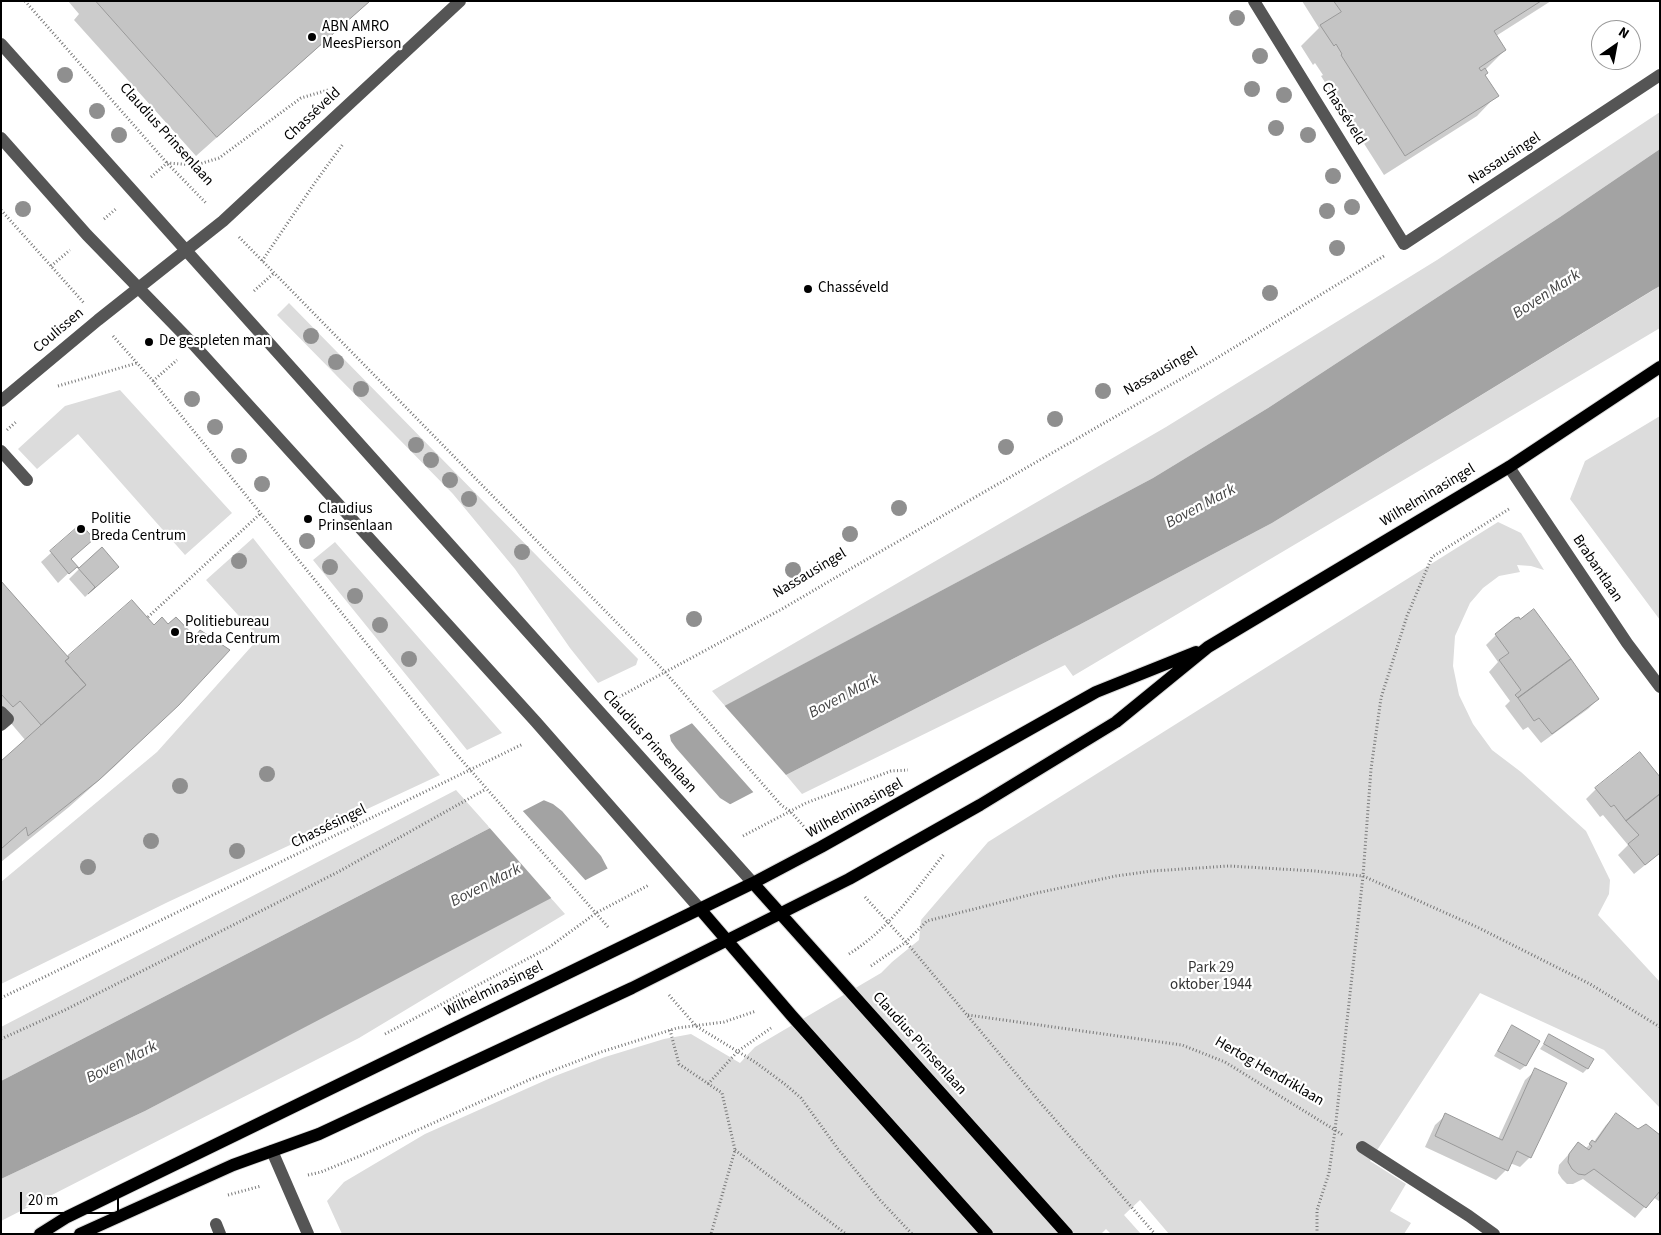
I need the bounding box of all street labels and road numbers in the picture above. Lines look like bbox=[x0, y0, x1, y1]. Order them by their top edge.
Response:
street label: Chasséveld bbox=[1317, 79, 1369, 149]
street label: Claudius Prinsenlaan bbox=[115, 80, 217, 190]
street label: Chasséveld bbox=[281, 84, 345, 146]
street label: Nassausingel bbox=[1466, 129, 1544, 189]
street label: Coulissen bbox=[30, 305, 88, 357]
street label: Nassausingel bbox=[1121, 344, 1201, 400]
street label: Wilhelminasingel bbox=[1377, 461, 1479, 531]
street label: Brabantlaan bbox=[1568, 532, 1626, 606]
street label: Nassausingel bbox=[770, 545, 850, 603]
street label: Claudius Prinsenlaan bbox=[598, 687, 700, 797]
street label: Wilhelminasingel bbox=[804, 775, 906, 843]
street label: Chassésingel bbox=[289, 801, 369, 853]
street label: Wilhelminasingel bbox=[442, 958, 546, 1022]
street label: Claudius Prinsenlaan bbox=[868, 989, 970, 1099]
street label: Hertog Hendriklaan bbox=[1211, 1033, 1327, 1111]

